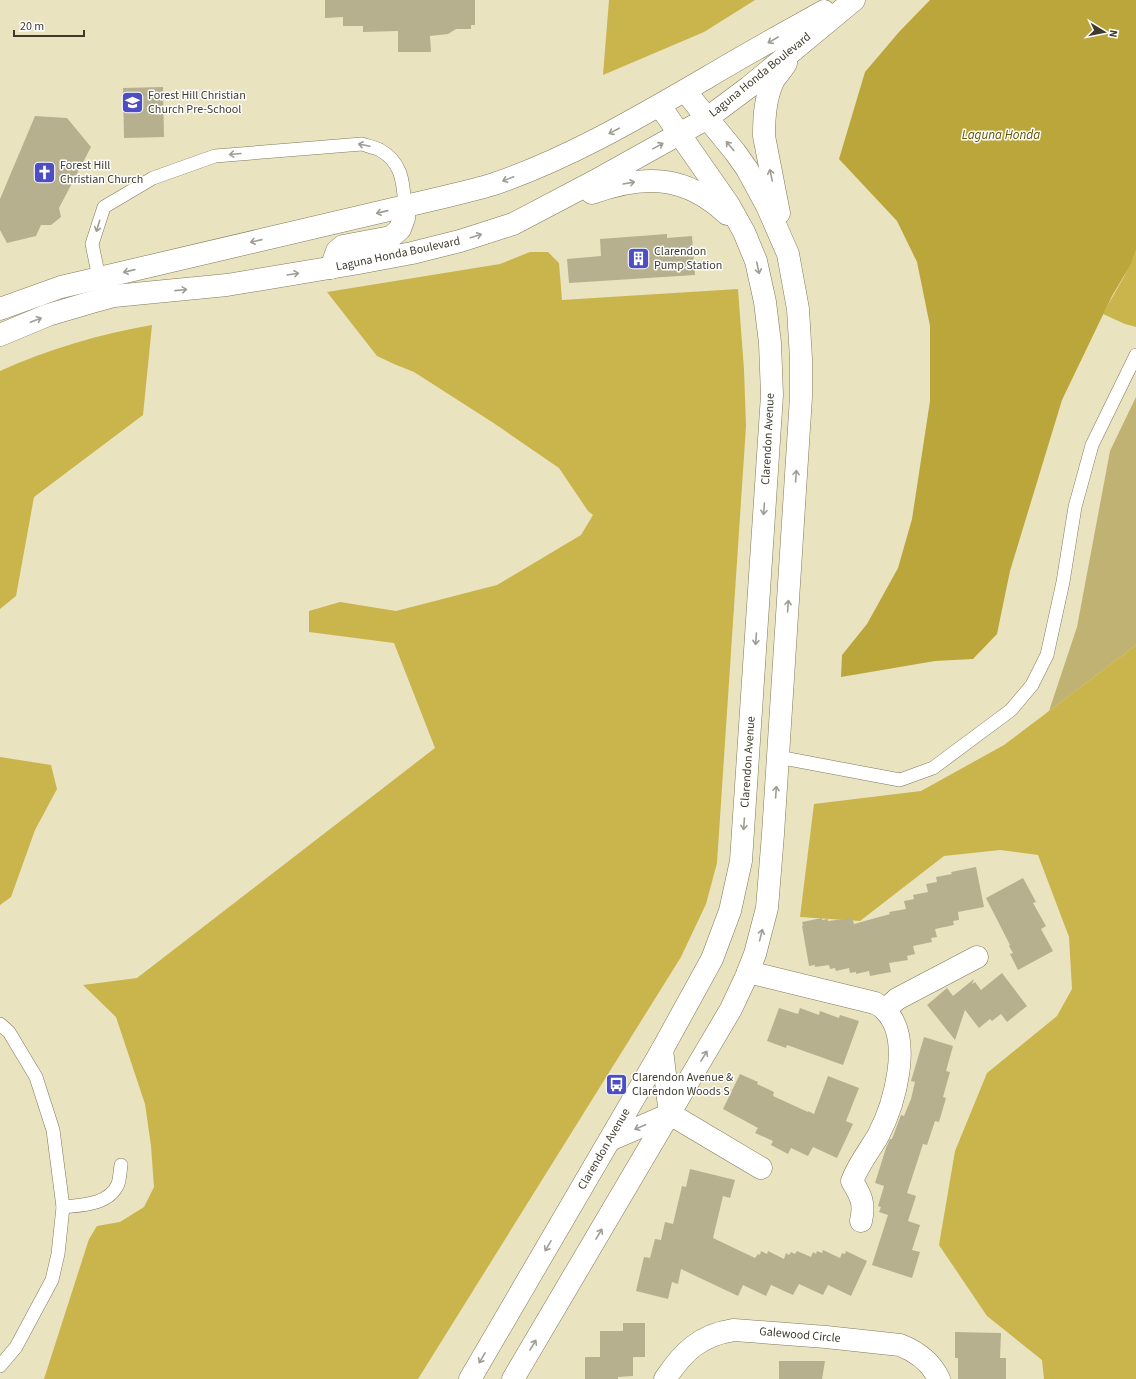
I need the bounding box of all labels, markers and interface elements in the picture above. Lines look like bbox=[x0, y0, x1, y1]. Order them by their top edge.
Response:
scale bar bbox=[14, 12, 84, 38]
north arrow bbox=[1084, 12, 1124, 52]
text: 20 m bbox=[20, 18, 44, 35]
street label: Laguna Honda Boulevard bbox=[705, 29, 815, 121]
text: N bbox=[1105, 29, 1121, 39]
one-way arrow bbox=[767, 37, 779, 44]
place label: Forest Hill Christian Church Pre-School bbox=[148, 87, 246, 118]
school or university icon: Forest Hill Christian Church Pre-School bbox=[120, 89, 146, 115]
water label: Laguna Honda bbox=[962, 126, 1040, 144]
one-way arrow bbox=[608, 128, 620, 135]
one-way arrow bbox=[726, 140, 734, 151]
one-way arrow bbox=[358, 141, 371, 149]
one-way arrow bbox=[652, 142, 664, 150]
one-way arrow bbox=[229, 151, 242, 158]
place label: Forest Hill Christian Church bbox=[60, 157, 143, 188]
church icon: Forest Hill Christian Church bbox=[32, 159, 58, 185]
one-way arrow bbox=[767, 168, 775, 181]
one-way arrow bbox=[502, 175, 514, 183]
one-way arrow bbox=[622, 179, 635, 187]
one-way arrow bbox=[376, 209, 389, 216]
one-way arrow bbox=[94, 219, 101, 232]
one-way arrow bbox=[470, 232, 483, 239]
street label: Laguna Honda Boulevard bbox=[334, 233, 462, 275]
one-way arrow bbox=[249, 238, 262, 246]
place label: Clarendon Pump Station bbox=[654, 243, 722, 274]
building icon: Clarendon Pump Station bbox=[626, 245, 652, 271]
one-way arrow bbox=[754, 261, 762, 274]
one-way arrow bbox=[123, 267, 136, 275]
one-way arrow bbox=[286, 270, 299, 278]
one-way arrow bbox=[174, 286, 187, 293]
one-way arrow bbox=[30, 316, 42, 324]
street label: Clarendon Avenue bbox=[757, 393, 779, 485]
one-way arrow bbox=[792, 470, 800, 483]
one-way arrow bbox=[761, 502, 768, 515]
one-way arrow bbox=[784, 600, 791, 613]
one-way arrow bbox=[752, 632, 759, 645]
street label: Clarendon Avenue bbox=[736, 716, 760, 808]
one-way arrow bbox=[772, 786, 779, 799]
one-way arrow bbox=[740, 817, 747, 830]
one-way arrow bbox=[757, 928, 765, 941]
one-way arrow bbox=[701, 1050, 709, 1062]
place label: Clarendon Avenue & Clarendon Woods S bbox=[632, 1069, 734, 1100]
bus stop icon: Clarendon Avenue & Clarendon Woods S bbox=[604, 1071, 630, 1097]
street label: Clarendon Avenue bbox=[574, 1105, 634, 1193]
one-way arrow bbox=[634, 1124, 646, 1131]
one-way arrow bbox=[596, 1228, 604, 1240]
one-way arrow bbox=[543, 1240, 551, 1252]
street label: Galewood Circle bbox=[759, 1323, 841, 1347]
one-way arrow bbox=[530, 1339, 538, 1351]
one-way arrow bbox=[478, 1352, 486, 1364]

